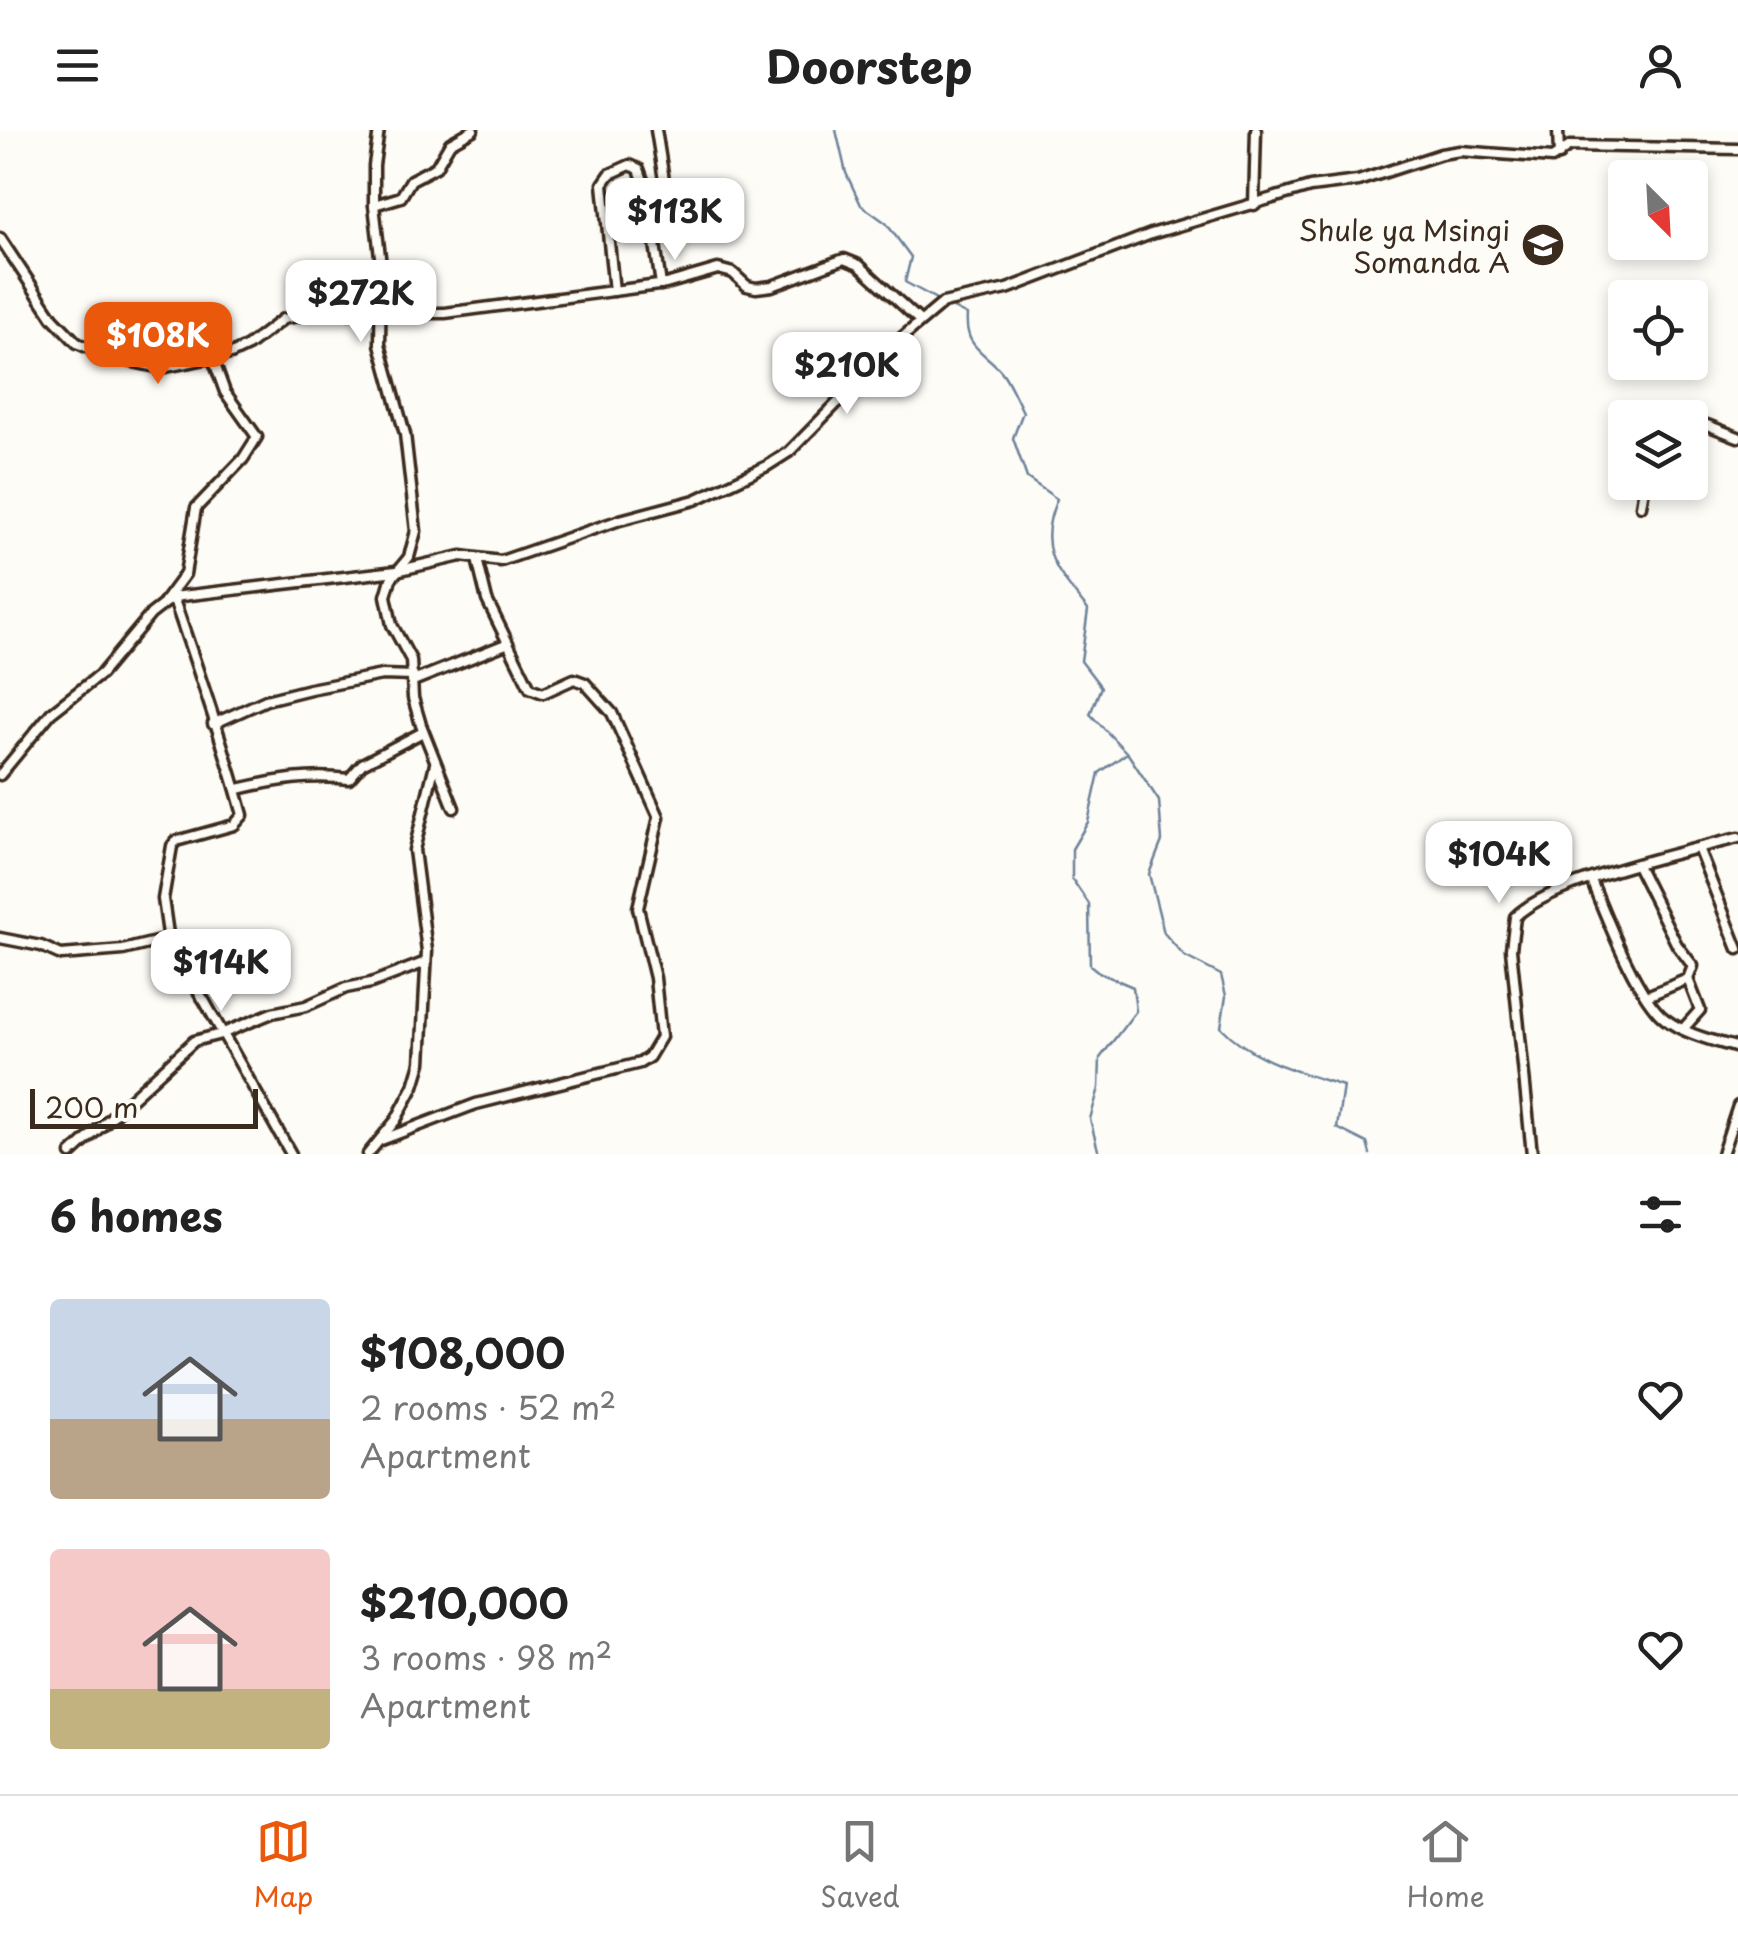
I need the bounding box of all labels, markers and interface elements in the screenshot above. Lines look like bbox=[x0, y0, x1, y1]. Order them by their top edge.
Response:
text: Doorstep bbox=[766, 31, 972, 99]
icon: menu bbox=[50, 38, 105, 93]
icon: person bbox=[1633, 38, 1688, 93]
north arrow bbox=[1608, 160, 1708, 260]
map controls bbox=[1608, 160, 1708, 500]
pin: $113K bbox=[605, 178, 745, 263]
text: $113K bbox=[627, 186, 723, 234]
place label: Shule ya Msingi Somanda A bbox=[1299, 208, 1510, 283]
school or university icon: Shule ya Msingi Somanda A bbox=[1520, 222, 1566, 268]
pin: $272K bbox=[291, 260, 431, 345]
text: $272K bbox=[307, 268, 415, 316]
button: locate bbox=[1608, 280, 1708, 380]
pin: $108K bbox=[88, 302, 228, 387]
text: $108K bbox=[106, 310, 210, 358]
pin: $210K bbox=[777, 332, 917, 417]
text: $210K bbox=[794, 340, 900, 388]
button: layers bbox=[1608, 400, 1708, 500]
pin: $104K bbox=[1429, 821, 1569, 906]
text: $104K bbox=[1447, 829, 1551, 877]
pin: $114K bbox=[151, 929, 291, 1014]
text: $114K bbox=[173, 937, 269, 985]
scale bar bbox=[30, 1084, 258, 1128]
text: 200 m bbox=[45, 1085, 138, 1128]
text: 6 homes bbox=[50, 1183, 223, 1246]
icon: filters bbox=[1633, 1187, 1688, 1242]
text: $108,000 bbox=[360, 1320, 566, 1383]
icon: home bbox=[130, 1339, 250, 1459]
icon: heart bbox=[1633, 1372, 1688, 1427]
text: 2 rooms · 52 m² bbox=[360, 1383, 616, 1431]
text: Apartment bbox=[360, 1431, 531, 1479]
text: $210,000 bbox=[360, 1570, 569, 1633]
icon: home bbox=[130, 1589, 250, 1709]
icon: heart bbox=[1633, 1622, 1688, 1677]
text: 3 rooms · 98 m² bbox=[360, 1633, 612, 1681]
text: Apartment bbox=[360, 1681, 531, 1729]
tab: Map bbox=[253, 1814, 313, 1917]
tab: Saved bbox=[820, 1814, 900, 1917]
tab: Home bbox=[1407, 1814, 1485, 1917]

